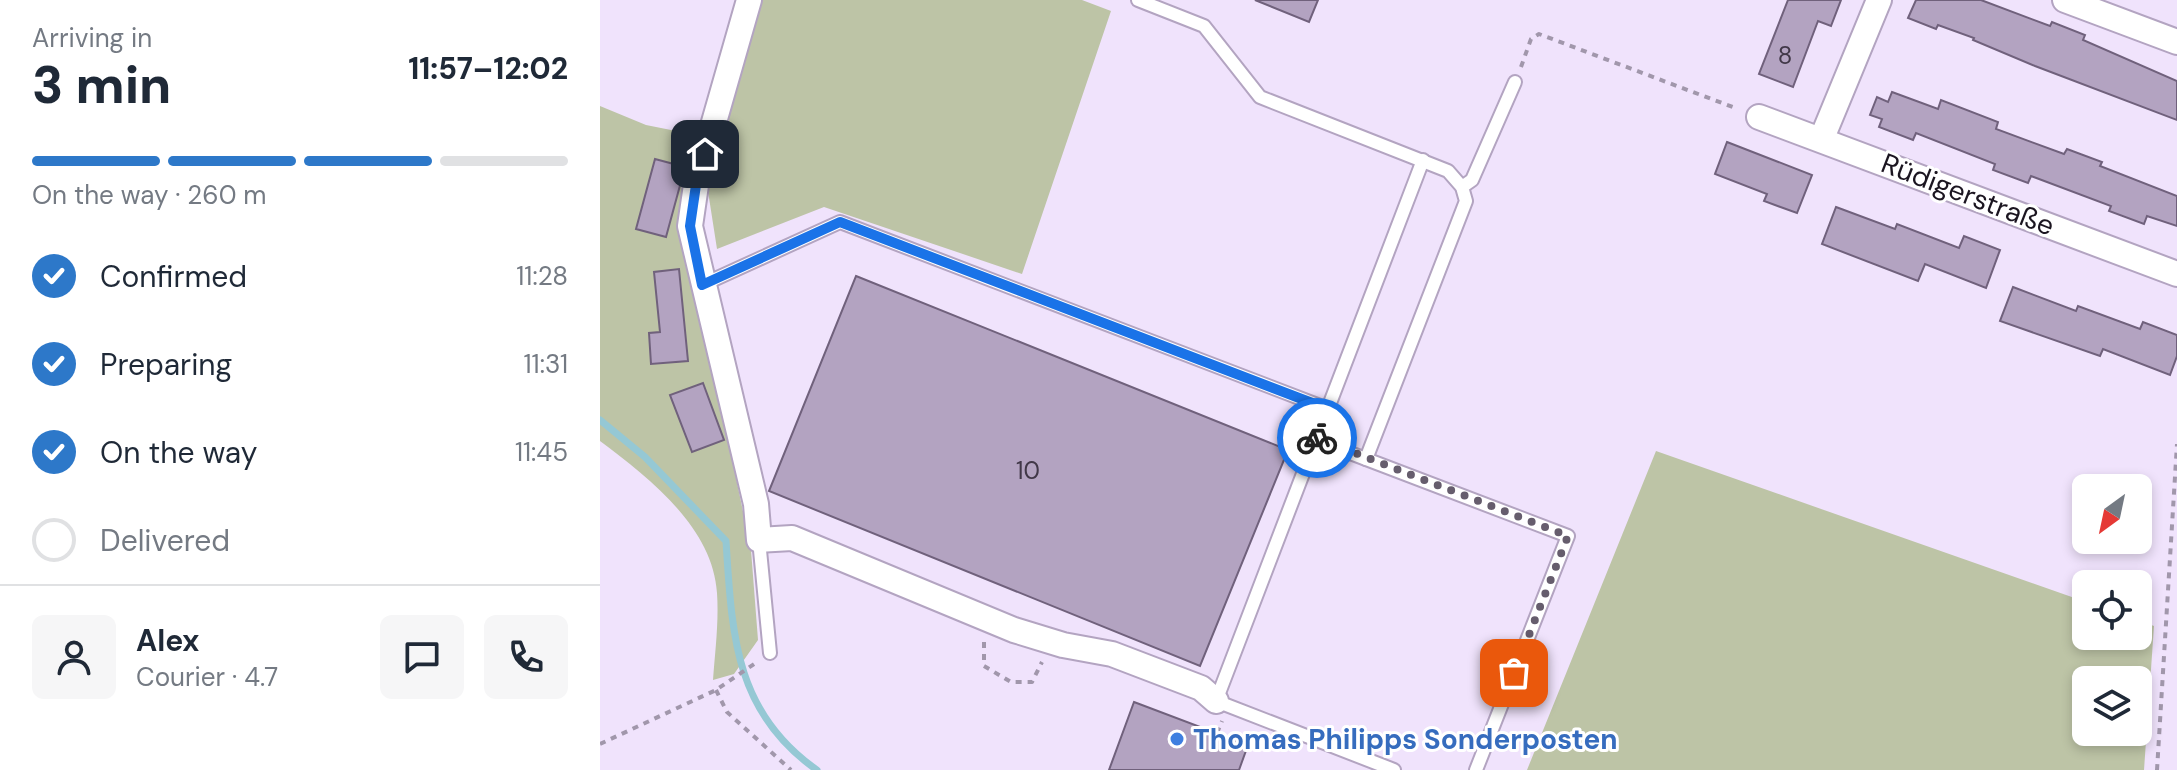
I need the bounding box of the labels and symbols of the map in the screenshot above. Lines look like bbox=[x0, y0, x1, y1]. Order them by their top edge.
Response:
house number: 8 bbox=[1778, 40, 1792, 71]
pin bbox=[671, 120, 739, 188]
street label: Rüdigerstraße bbox=[1876, 145, 2060, 244]
courier bbox=[1277, 398, 1357, 478]
house number: 10 bbox=[1016, 455, 1040, 486]
north arrow bbox=[2072, 474, 2152, 554]
pin bbox=[1480, 639, 1548, 707]
place label: Thomas Philipps Sonderposten bbox=[1193, 721, 1618, 758]
marker: Thomas Philipps Sonderposten bbox=[1168, 730, 1186, 748]

